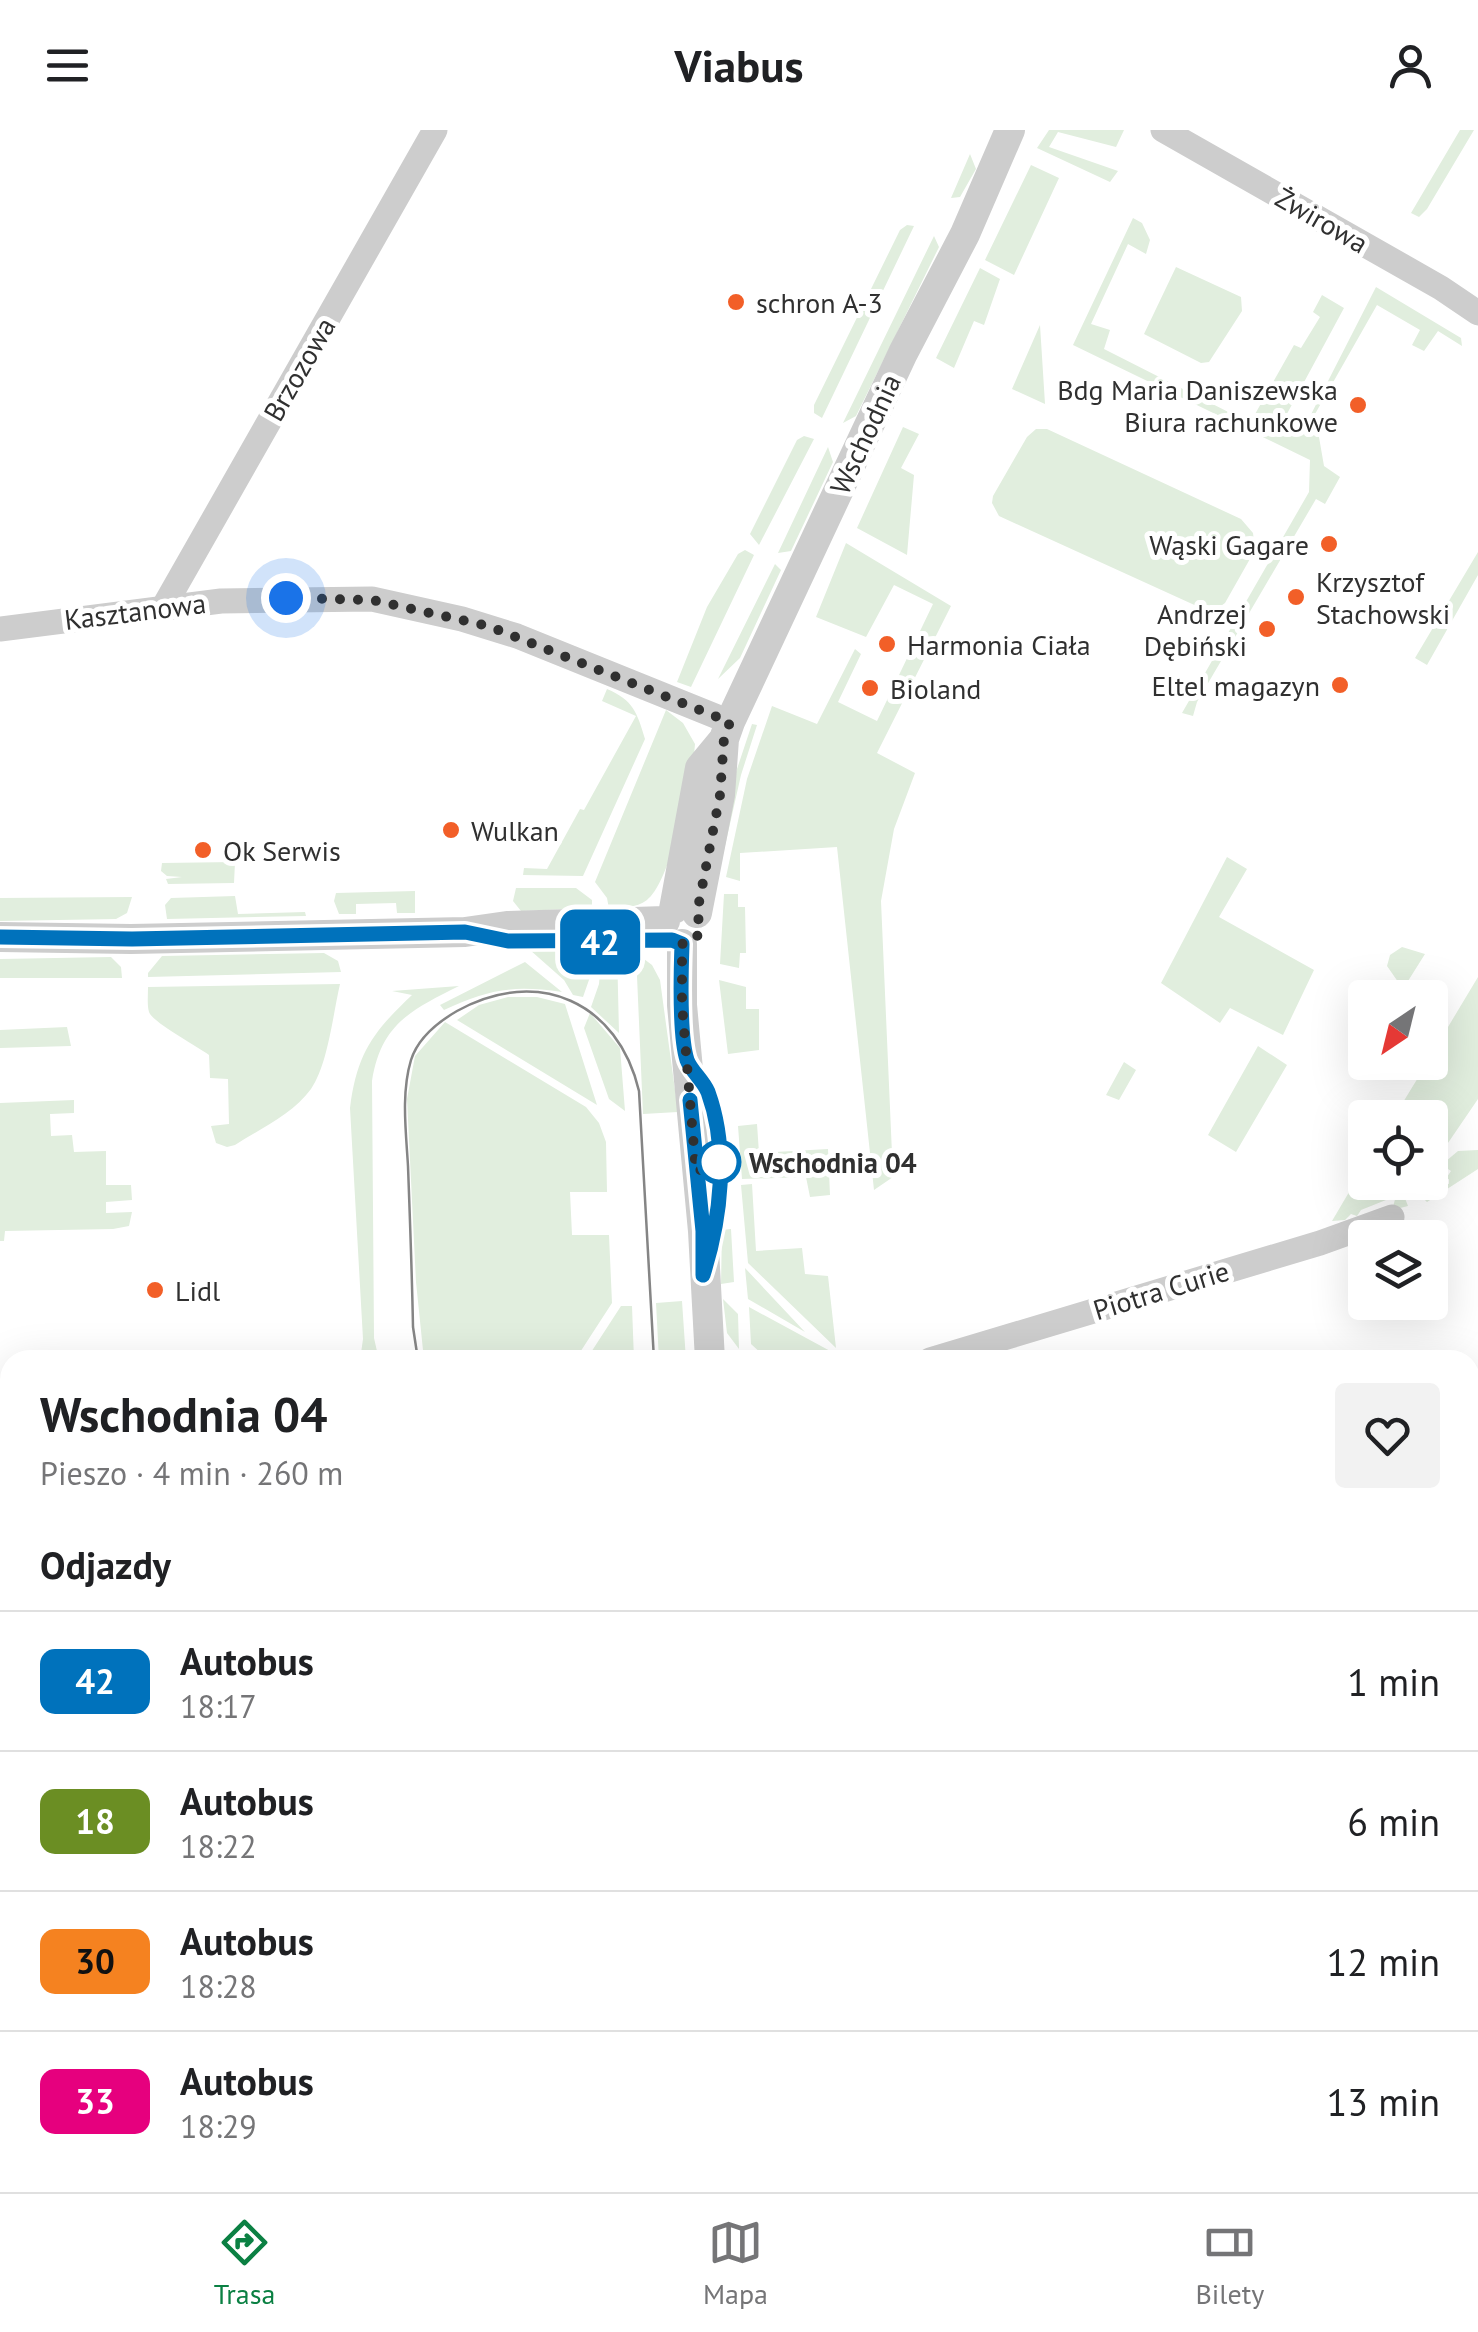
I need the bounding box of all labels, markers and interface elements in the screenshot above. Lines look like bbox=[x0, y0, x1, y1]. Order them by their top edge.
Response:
text: Viabus bbox=[675, 36, 803, 94]
icon: menu bbox=[40, 38, 95, 93]
icon: person bbox=[1383, 38, 1438, 93]
street label: Żwirowa bbox=[1269, 179, 1375, 261]
place label: schron A-3 bbox=[756, 284, 883, 321]
marker: schron A-3 bbox=[725, 291, 747, 313]
street label: Brzozowa bbox=[255, 310, 343, 428]
street label: Wschodnia bbox=[821, 368, 909, 500]
place label: Bdg Maria Daniszewska Biura rachunkowe bbox=[1057, 371, 1338, 440]
marker: Bdg Maria Daniszewska Biura rachunkowe bbox=[1347, 394, 1369, 416]
place label: Wąski Gagare bbox=[1149, 526, 1309, 563]
marker: Wąski Gagare bbox=[1318, 533, 1340, 555]
place label: Krzysztof Stachowski bbox=[1316, 563, 1450, 632]
your location bbox=[261, 573, 311, 623]
street label: Kasztanowa bbox=[62, 584, 208, 638]
marker: Krzysztof Stachowski bbox=[1285, 586, 1307, 608]
place label: Andrzej Dębiński bbox=[1144, 595, 1247, 664]
marker: Andrzej Dębiński bbox=[1256, 618, 1278, 640]
place label: Harmonia Ciała bbox=[907, 626, 1091, 663]
marker: Harmonia Ciała bbox=[876, 633, 898, 655]
place label: Eltel magazyn bbox=[1152, 667, 1320, 704]
place label: Bioland bbox=[890, 670, 981, 707]
marker: Eltel magazyn bbox=[1329, 674, 1351, 696]
marker: Bioland bbox=[859, 677, 881, 699]
place label: Wulkan bbox=[471, 812, 559, 849]
marker: Wulkan bbox=[440, 819, 462, 841]
place label: Ok Serwis bbox=[223, 832, 341, 869]
marker: Ok Serwis bbox=[192, 839, 214, 861]
line badge: 42 bbox=[555, 910, 645, 974]
text: 42 bbox=[580, 919, 620, 965]
north arrow bbox=[1348, 980, 1448, 1080]
map controls bbox=[1348, 980, 1448, 1320]
button: locate bbox=[1348, 1100, 1448, 1200]
marker: Wschodnia 04 bbox=[698, 1141, 740, 1183]
place label: Wschodnia 04 bbox=[749, 1144, 917, 1181]
button: layers bbox=[1348, 1220, 1448, 1320]
street label: Piotra Curie bbox=[1088, 1252, 1234, 1328]
place label: Lidl bbox=[175, 1272, 220, 1309]
marker: Lidl bbox=[144, 1279, 166, 1301]
text: Wschodnia 04 bbox=[40, 1383, 327, 1445]
button: heart bbox=[1335, 1383, 1440, 1488]
text: Pieszo · 4 min · 260 m bbox=[40, 1452, 343, 1494]
text: Odjazdy bbox=[40, 1540, 171, 1589]
text: Autobus bbox=[180, 1636, 314, 1685]
text: 1 min bbox=[1347, 1657, 1440, 1706]
text: 42 bbox=[75, 1658, 115, 1704]
text: 18:17 bbox=[180, 1685, 257, 1727]
text: Autobus bbox=[180, 1776, 314, 1825]
text: 6 min bbox=[1347, 1797, 1440, 1846]
text: 18 bbox=[75, 1798, 115, 1844]
text: 18:22 bbox=[180, 1825, 257, 1867]
text: Autobus bbox=[180, 1916, 314, 1965]
text: 12 min bbox=[1327, 1937, 1440, 1986]
text: 30 bbox=[75, 1938, 115, 1984]
text: 18:28 bbox=[180, 1965, 257, 2007]
text: Autobus bbox=[180, 2056, 314, 2105]
text: 13 min bbox=[1327, 2077, 1440, 2126]
text: 33 bbox=[75, 2078, 115, 2124]
text: 18:29 bbox=[180, 2105, 257, 2147]
tab: Trasa bbox=[214, 2215, 275, 2312]
tab: Mapa bbox=[703, 2215, 768, 2312]
tab: Bilety bbox=[1195, 2215, 1264, 2312]

